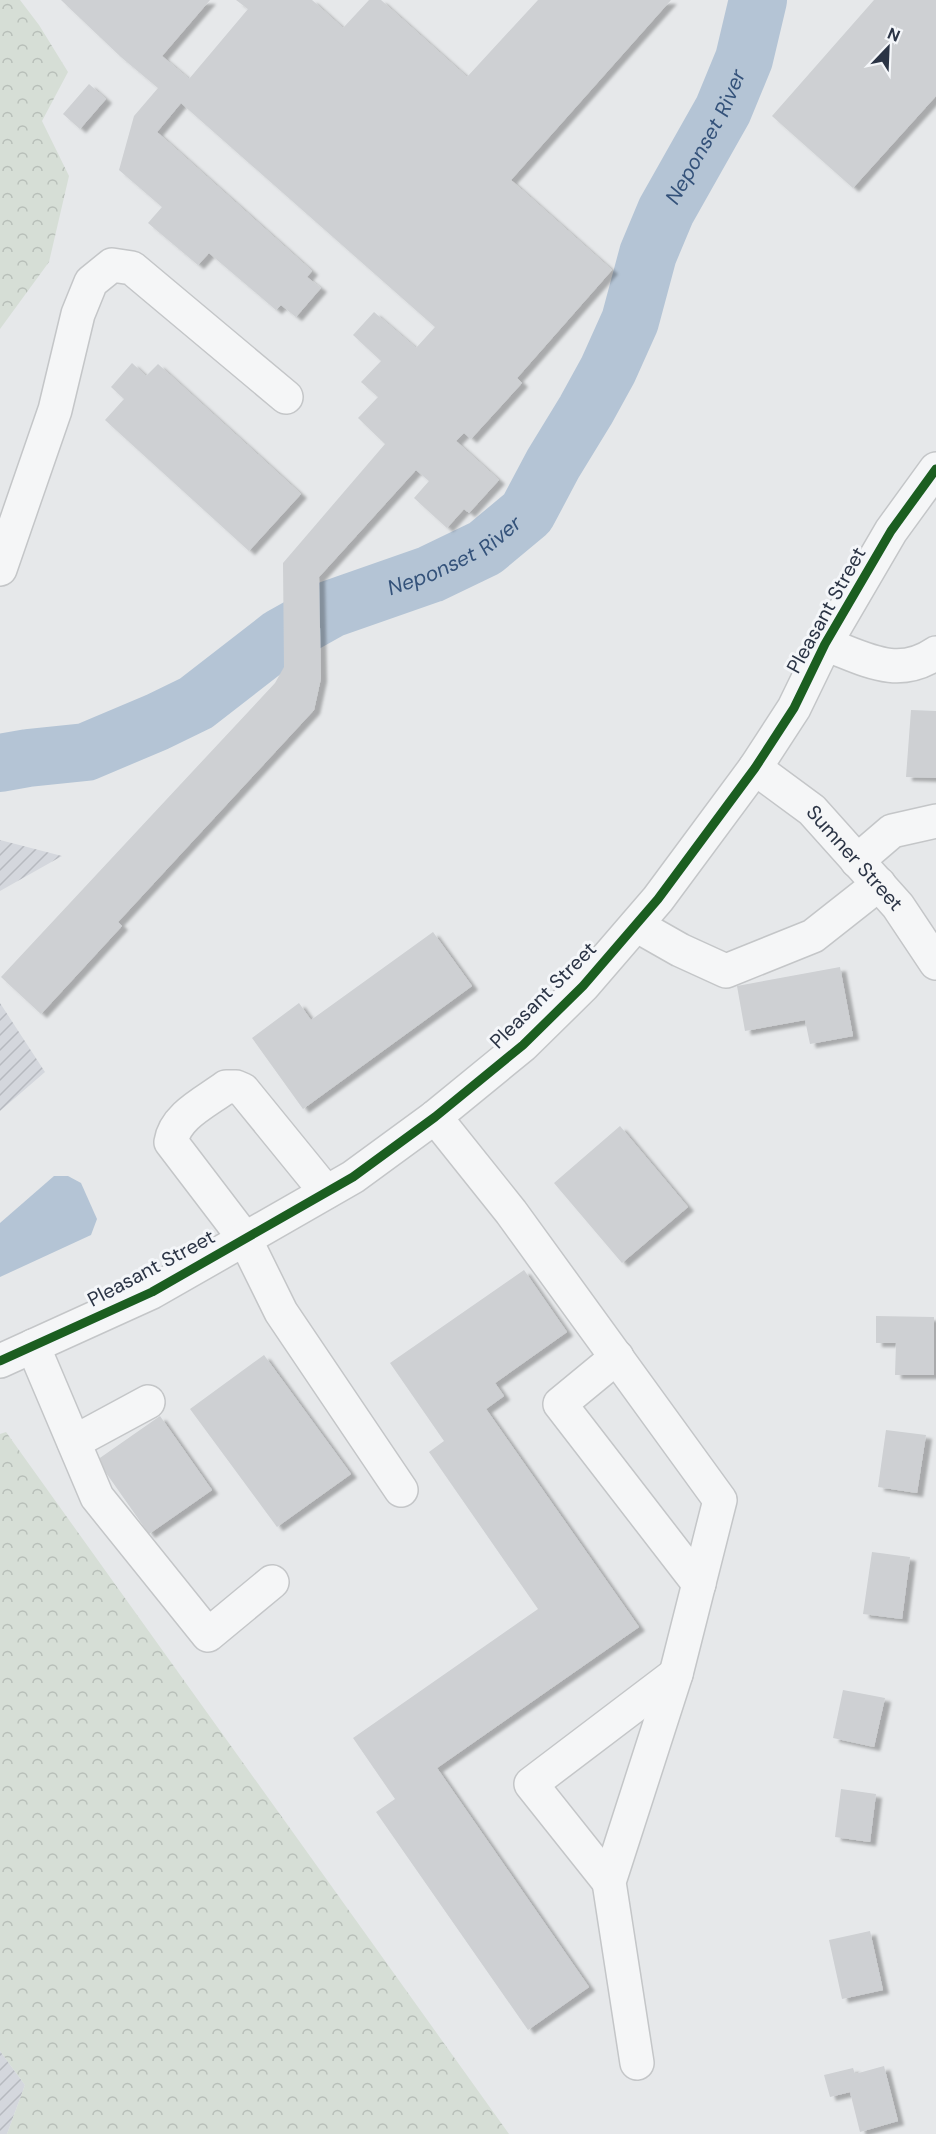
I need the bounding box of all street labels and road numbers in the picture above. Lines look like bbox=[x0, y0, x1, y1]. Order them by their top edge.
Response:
street label: Pleasant Street bbox=[781, 542, 872, 678]
street label: Sumner Street bbox=[801, 800, 909, 916]
street label: Pleasant Street bbox=[484, 936, 602, 1054]
street label: Pleasant Street bbox=[83, 1223, 219, 1312]

